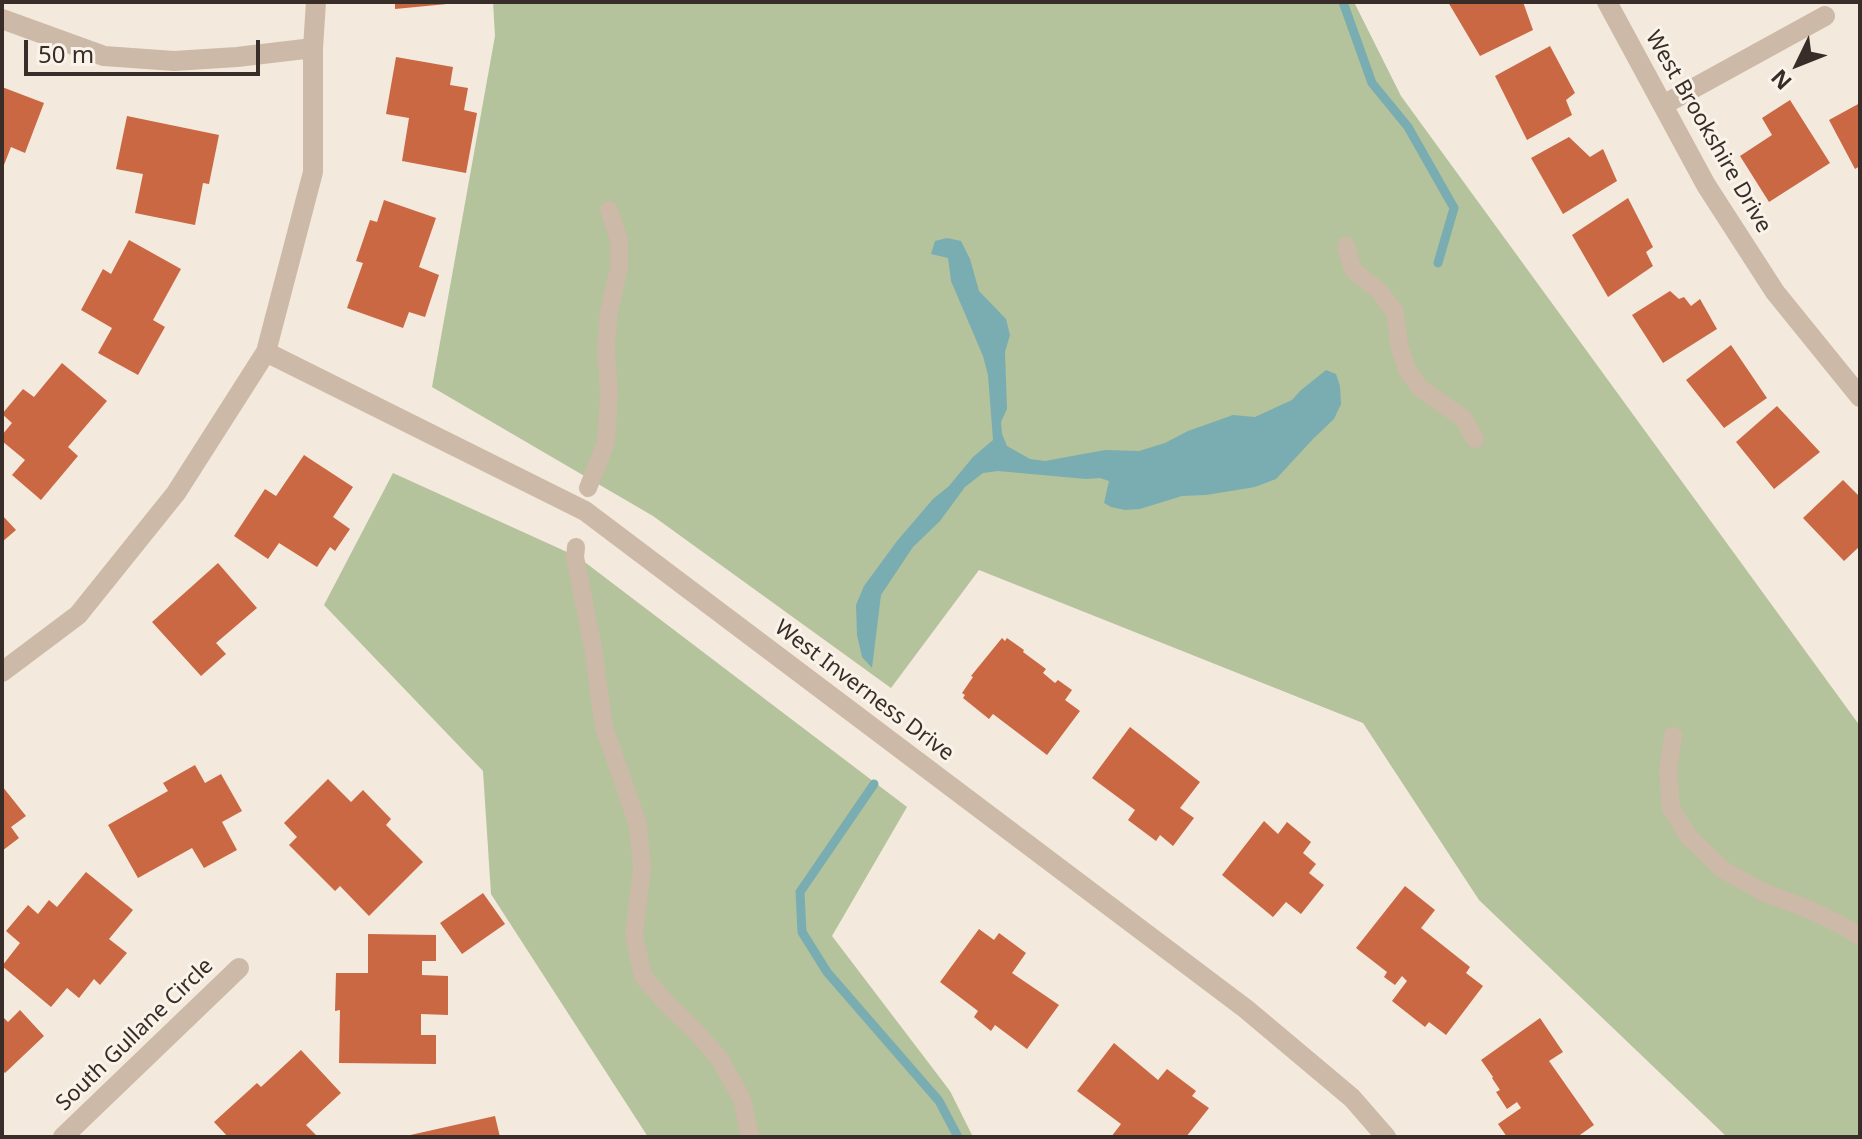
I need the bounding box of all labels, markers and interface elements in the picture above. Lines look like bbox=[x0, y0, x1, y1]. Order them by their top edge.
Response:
scale bar bbox=[28, 24, 264, 74]
north arrow bbox=[1758, 24, 1838, 104]
street label: West Brookshire Drive bbox=[1639, 26, 1777, 238]
text: 50 m bbox=[38, 37, 94, 70]
text: N bbox=[1763, 64, 1798, 97]
street label: West Inverness Drive bbox=[769, 615, 959, 767]
street label: South Gullane Circle bbox=[51, 953, 219, 1117]

